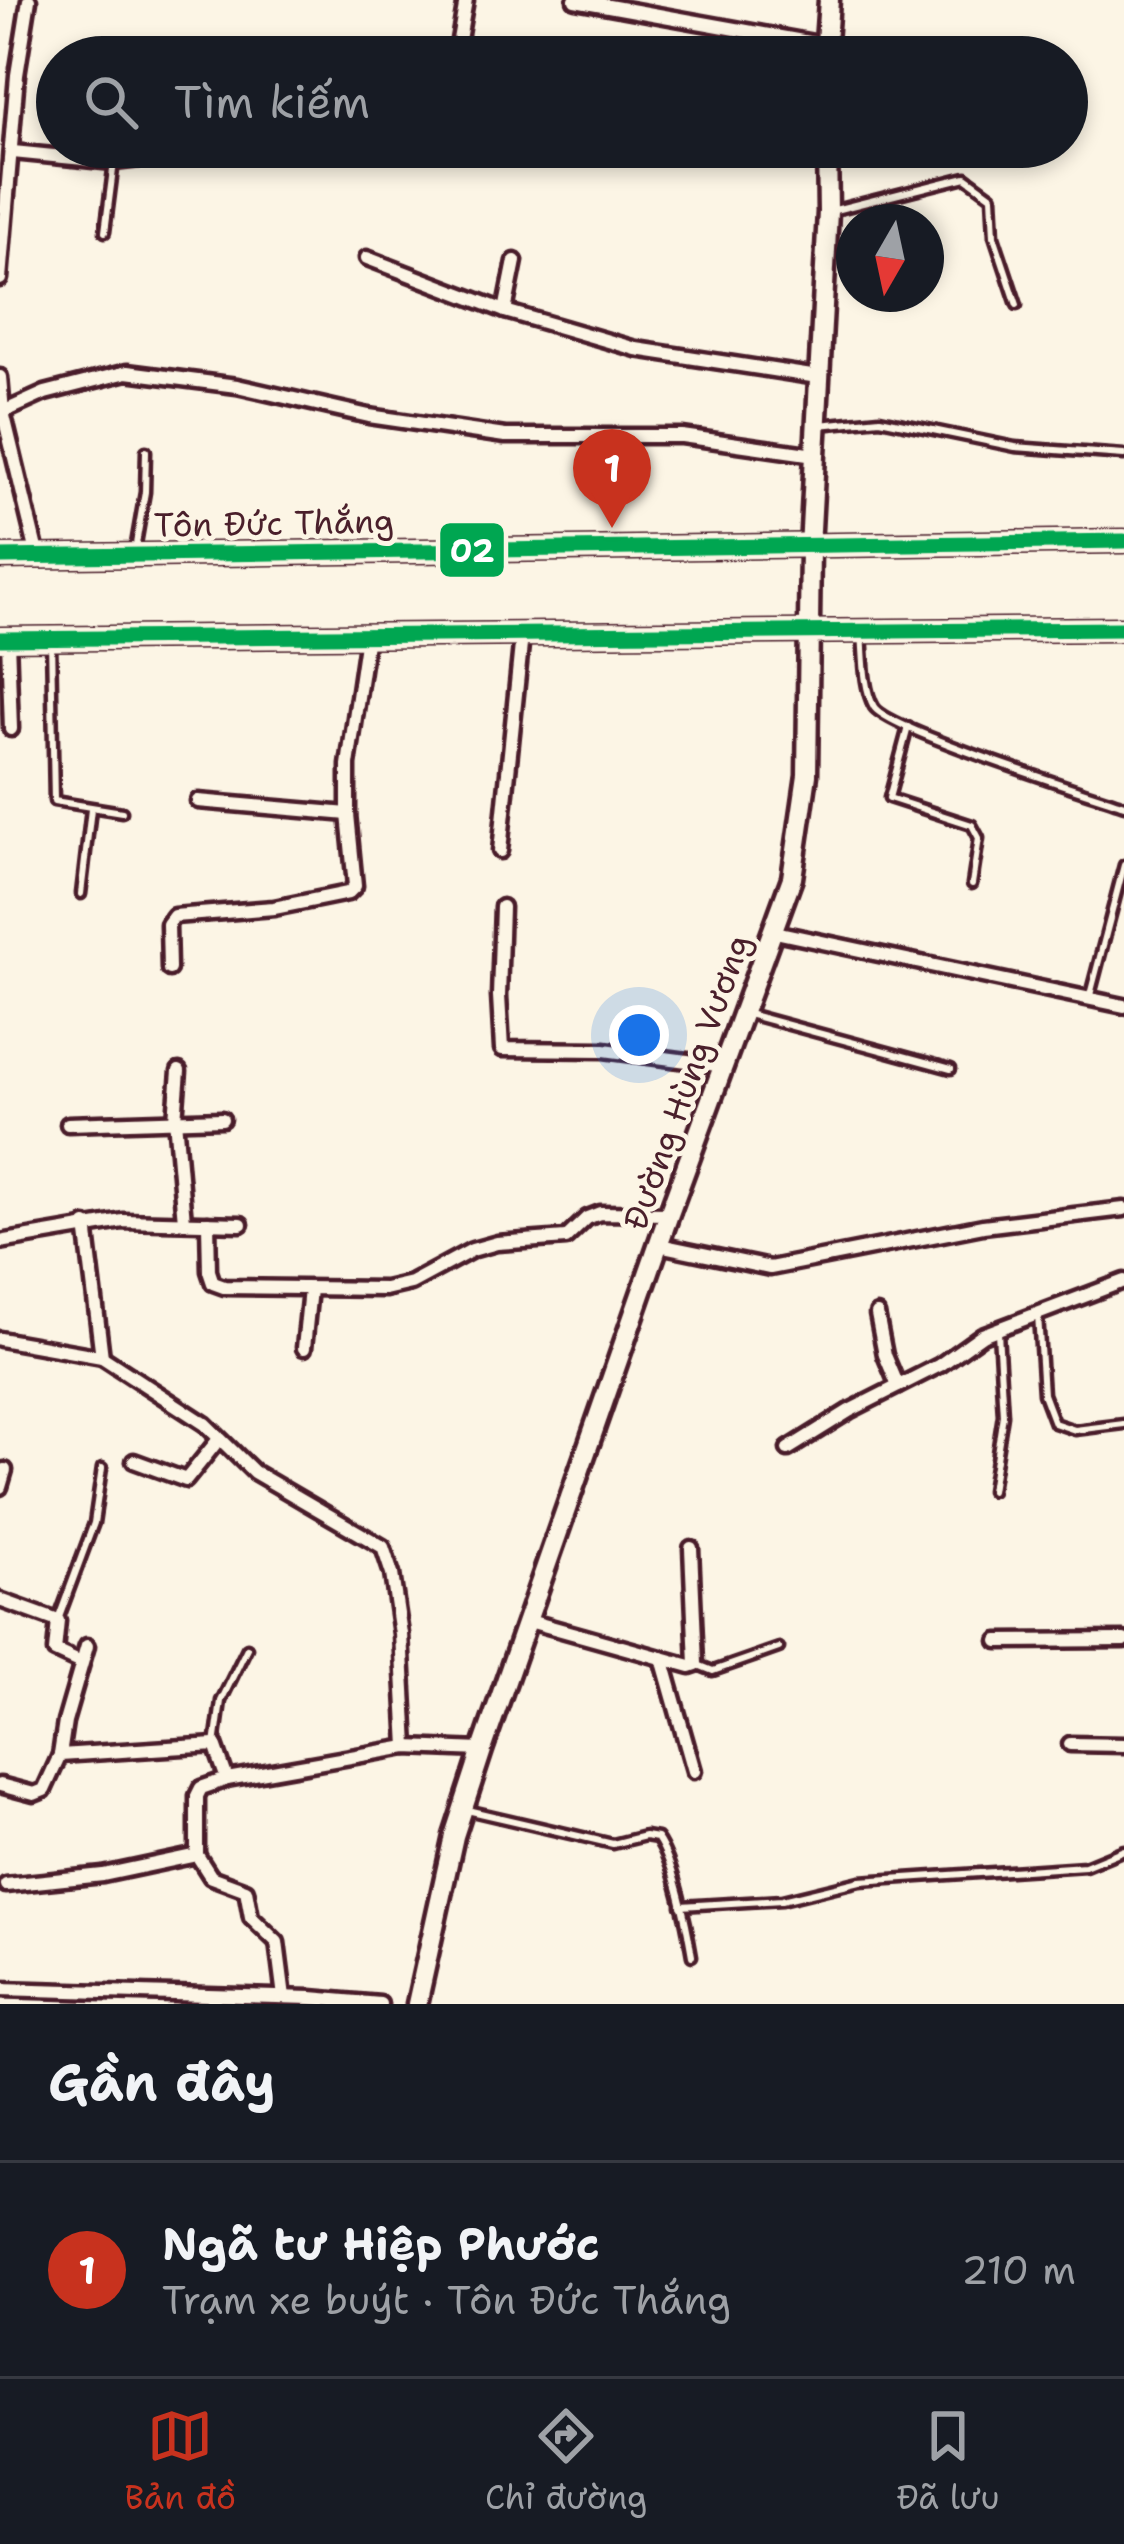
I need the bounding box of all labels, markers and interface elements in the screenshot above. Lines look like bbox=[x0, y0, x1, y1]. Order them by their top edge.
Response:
search box bbox=[36, 36, 1088, 168]
icon: search bbox=[78, 69, 144, 135]
text: Tìm kiếm bbox=[174, 72, 370, 132]
north arrow bbox=[836, 204, 944, 312]
pin: 1 bbox=[573, 429, 651, 528]
street label: Tôn Đức Thắng bbox=[153, 498, 395, 548]
line badge: 02 bbox=[438, 521, 506, 579]
text: 02 bbox=[449, 528, 495, 573]
street label: Đường Hùng Vương bbox=[613, 928, 761, 1236]
your location bbox=[609, 1005, 669, 1065]
text: Gần đây bbox=[48, 2048, 275, 2116]
text: Ngã tư Hiệp Phước bbox=[162, 2214, 600, 2274]
text: 1 bbox=[78, 2244, 96, 2296]
text: 210 m bbox=[961, 2244, 1076, 2296]
text: Trạm xe buýt · Tôn Đức Thắng bbox=[162, 2274, 731, 2326]
tab: Bản đồ bbox=[125, 2403, 236, 2520]
tab: Chỉ đường bbox=[485, 2403, 647, 2520]
tab: Đã lưu bbox=[896, 2403, 999, 2520]

